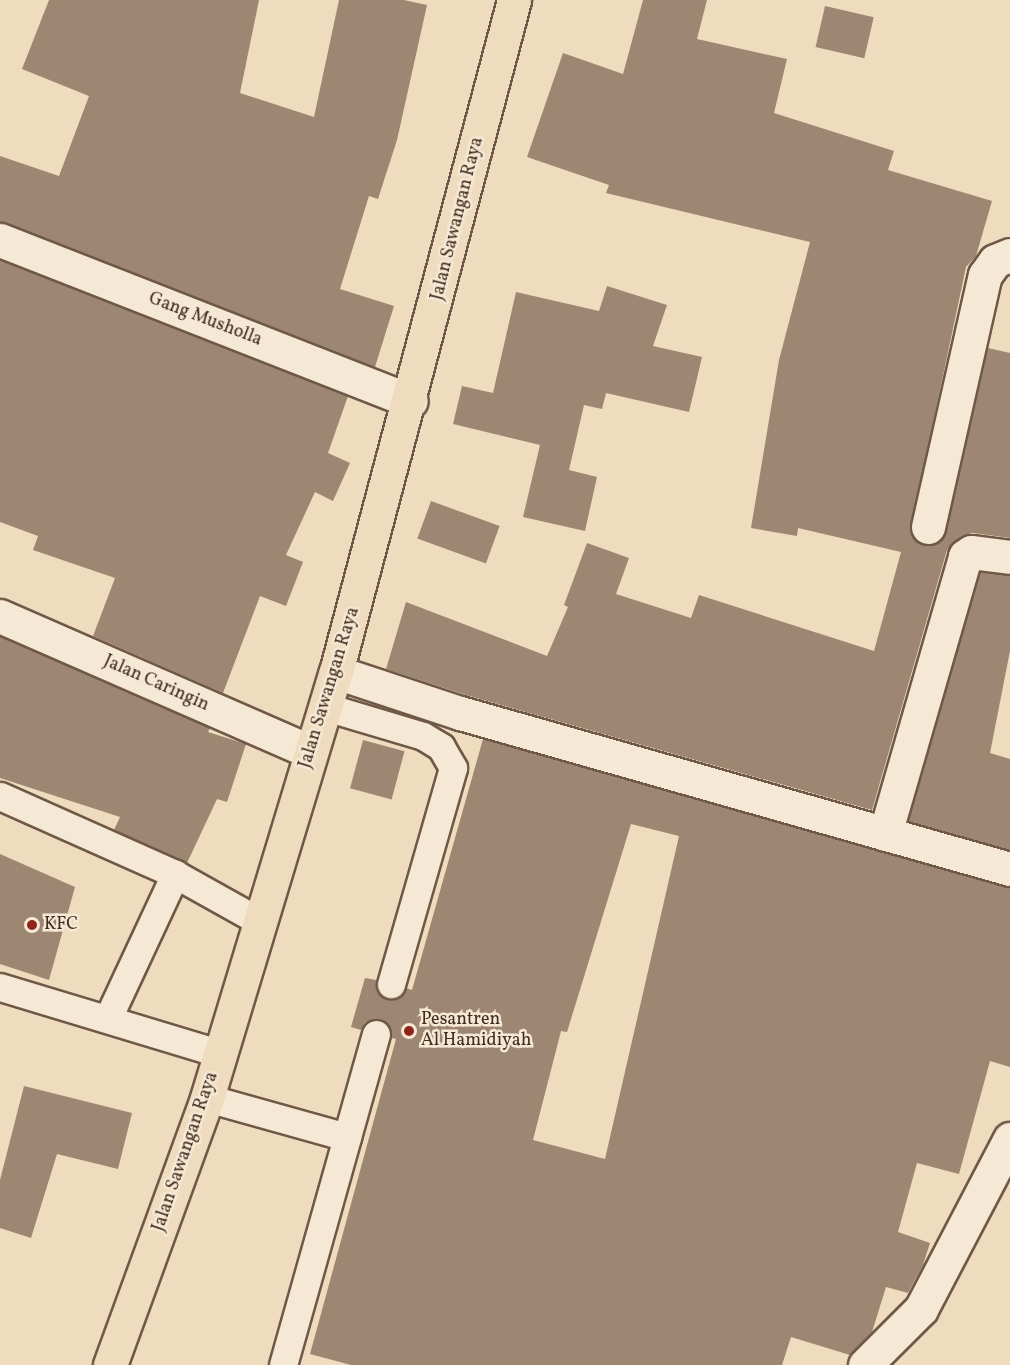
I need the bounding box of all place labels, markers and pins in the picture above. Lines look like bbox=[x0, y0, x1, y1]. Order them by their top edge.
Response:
place label: KFC bbox=[44, 914, 78, 936]
marker: KFC bbox=[25, 918, 39, 932]
place label: Pesantren Al Hamidiyah bbox=[421, 1010, 532, 1052]
marker: Pesantren Al Hamidiyah bbox=[402, 1024, 416, 1038]

